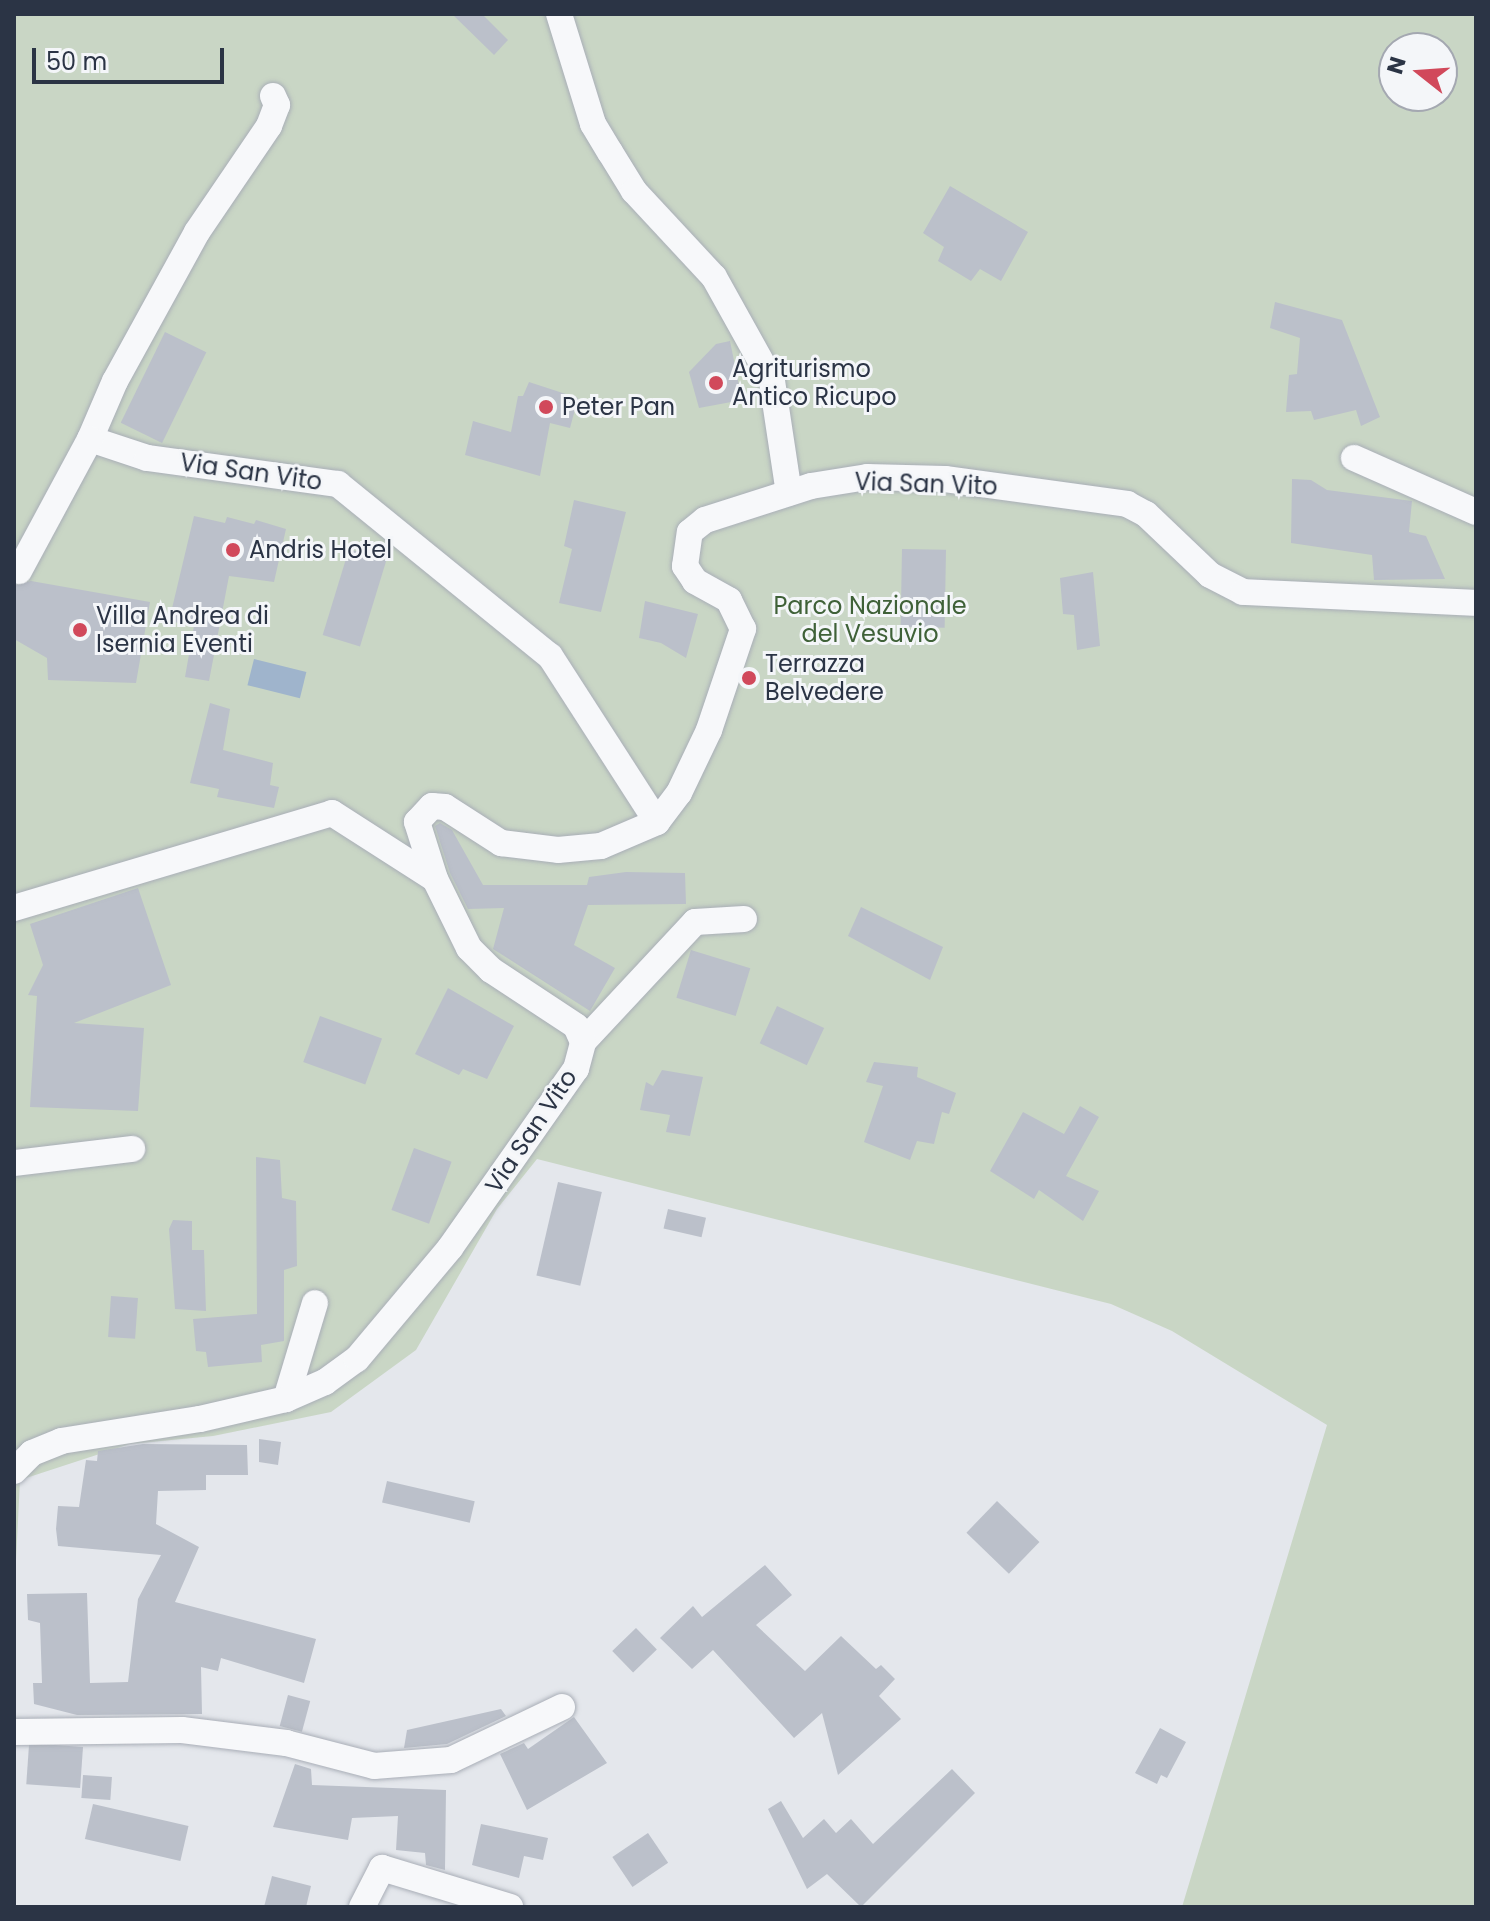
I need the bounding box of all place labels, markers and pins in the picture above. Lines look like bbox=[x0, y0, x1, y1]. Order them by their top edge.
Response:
place label: Agriturismo Antico Ricupo bbox=[732, 355, 897, 411]
marker: Agriturismo Antico Ricupo bbox=[707, 374, 725, 392]
place label: Peter Pan bbox=[562, 393, 675, 421]
marker: Peter Pan bbox=[537, 398, 555, 416]
place label: Andris Hotel bbox=[249, 536, 392, 564]
marker: Andris Hotel bbox=[224, 541, 242, 559]
place label: Villa Andrea di Isernia Eventi bbox=[96, 602, 269, 658]
marker: Villa Andrea di Isernia Eventi bbox=[71, 621, 89, 639]
place label: Terrazza Belvedere bbox=[765, 650, 884, 706]
marker: Terrazza Belvedere bbox=[740, 669, 758, 687]

